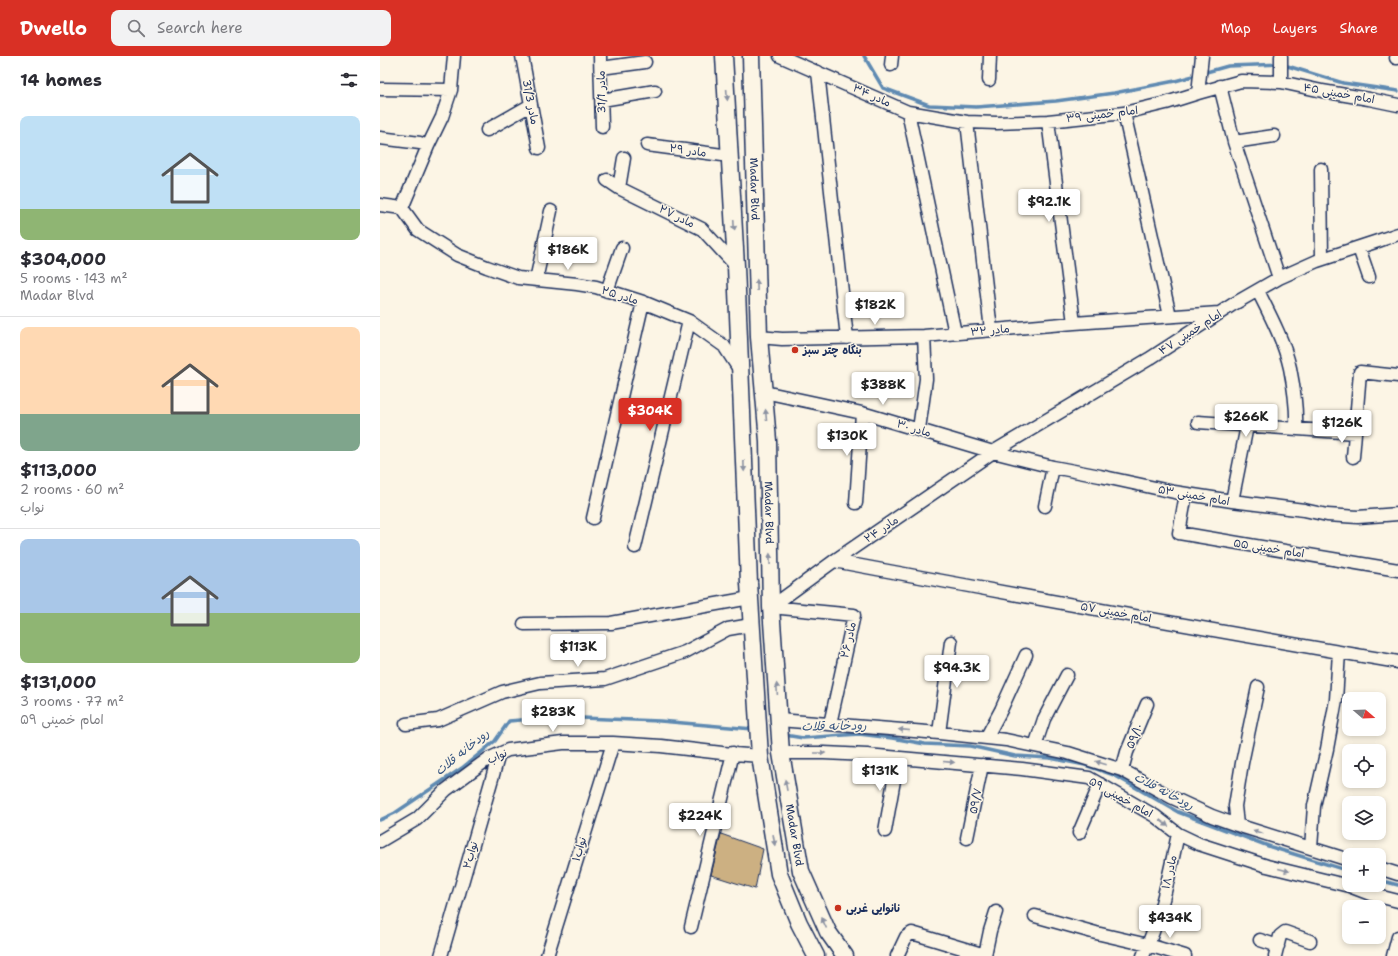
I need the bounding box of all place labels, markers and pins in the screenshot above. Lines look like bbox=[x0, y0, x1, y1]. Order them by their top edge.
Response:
pin: $92.1K bbox=[1016, 189, 1082, 223]
pin: $186K bbox=[540, 237, 596, 271]
pin: $182K bbox=[847, 292, 903, 326]
place label: بنگاه چتر سبز bbox=[802, 343, 862, 358]
marker: بنگاه چتر سبز bbox=[790, 345, 800, 355]
pin: $388K bbox=[855, 372, 911, 406]
pin: $304K bbox=[622, 398, 678, 432]
pin: $266K bbox=[1218, 404, 1274, 438]
pin: $126K bbox=[1314, 410, 1370, 444]
pin: $130K bbox=[819, 423, 875, 457]
pin: $113K bbox=[550, 634, 606, 668]
pin: $94.3K bbox=[924, 655, 990, 689]
pin: $283K bbox=[525, 699, 581, 733]
pin: $131K bbox=[852, 758, 908, 792]
pin: $224K bbox=[672, 803, 728, 837]
place label: نانوایی غربی bbox=[846, 901, 901, 916]
marker: نانوایی غربی bbox=[833, 903, 843, 913]
pin: $434K bbox=[1142, 905, 1198, 939]

